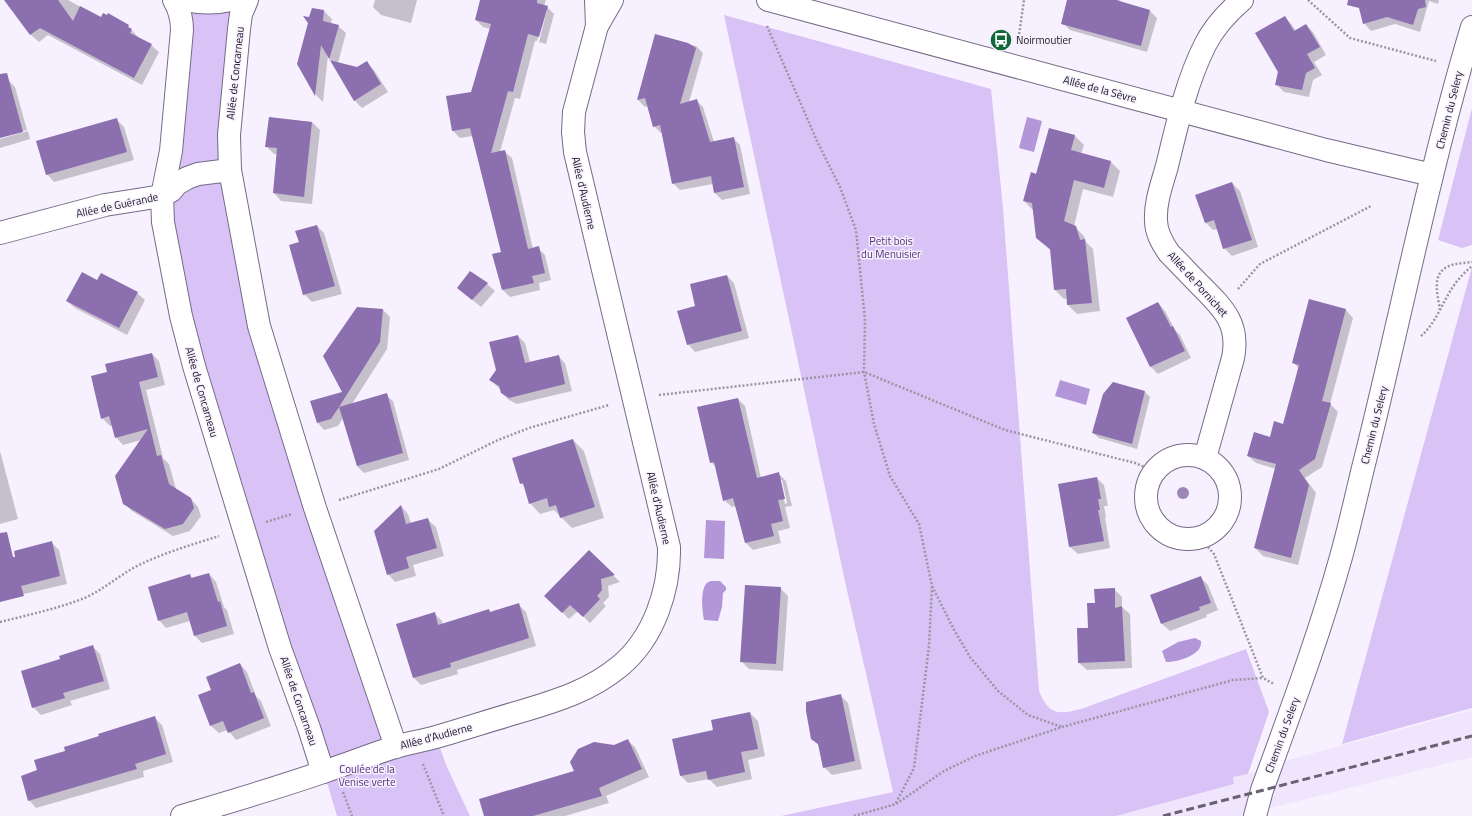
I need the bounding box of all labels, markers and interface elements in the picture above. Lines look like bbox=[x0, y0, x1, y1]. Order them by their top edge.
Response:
street label: Allée de Concarneau bbox=[222, 26, 248, 120]
bus stop icon: Noirmoutier bbox=[988, 27, 1014, 53]
place label: Noirmoutier bbox=[1016, 32, 1072, 48]
street label: Chemin du Selery bbox=[1432, 69, 1467, 151]
street label: Allée de la Sèvre bbox=[1062, 72, 1139, 107]
street label: Allée d'Audierne bbox=[568, 155, 600, 231]
street label: Allée de Guérande bbox=[74, 188, 160, 222]
park label: Petit bois du Menuisier bbox=[861, 233, 921, 262]
street label: Allée de Pornichet bbox=[1164, 248, 1232, 320]
street label: Allée de Concarneau bbox=[181, 345, 223, 439]
street label: Chemin du Selery bbox=[1357, 384, 1392, 466]
street label: Allée d'Audierne bbox=[643, 470, 675, 546]
street label: Allée de Concarneau bbox=[276, 654, 322, 748]
street label: Chemin du Selery bbox=[1261, 694, 1303, 775]
street label: Allée d'Audierne bbox=[398, 719, 474, 753]
park label: Coulée de la Venise verte bbox=[339, 761, 396, 790]

